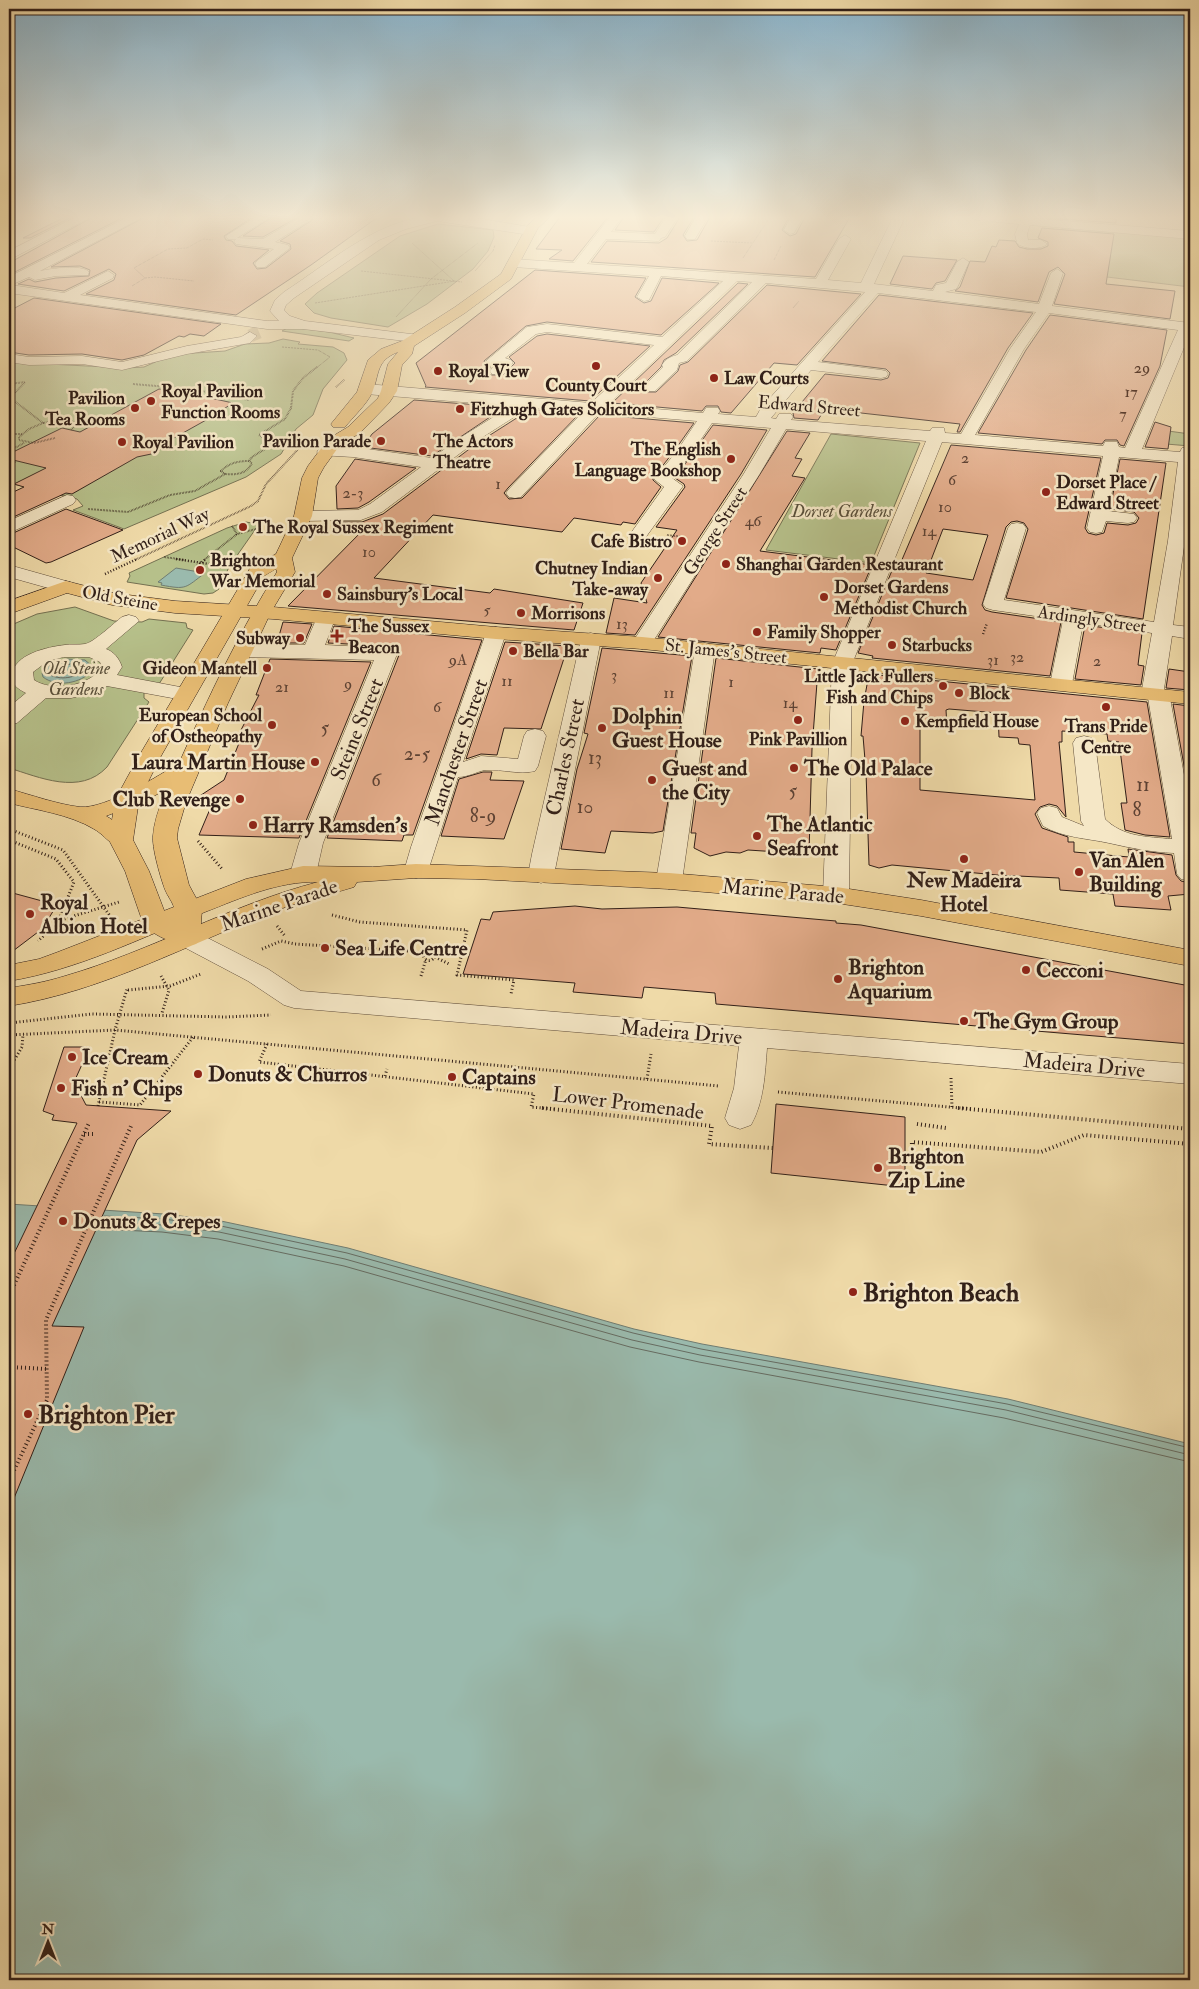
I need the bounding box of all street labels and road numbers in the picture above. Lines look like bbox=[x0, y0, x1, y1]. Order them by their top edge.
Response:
street label: Edward Street bbox=[757, 391, 861, 422]
street label: George Street bbox=[678, 482, 753, 580]
street label: Memorial Way bbox=[107, 502, 214, 568]
street label: Old Steine bbox=[80, 581, 160, 617]
street label: Ardingly Street bbox=[1035, 600, 1148, 639]
street label: St. James's Street bbox=[664, 634, 788, 669]
street label: Steine Street bbox=[325, 674, 390, 784]
street label: Manchester Street bbox=[419, 675, 494, 829]
street label: Charles Street bbox=[540, 696, 591, 818]
street label: Marine Parade bbox=[217, 873, 342, 938]
street label: Marine Parade bbox=[721, 873, 845, 910]
street label: Madeira Drive bbox=[619, 1014, 743, 1051]
street label: Madeira Drive bbox=[1022, 1047, 1146, 1084]
street label: Lower Promenade bbox=[551, 1081, 706, 1126]

